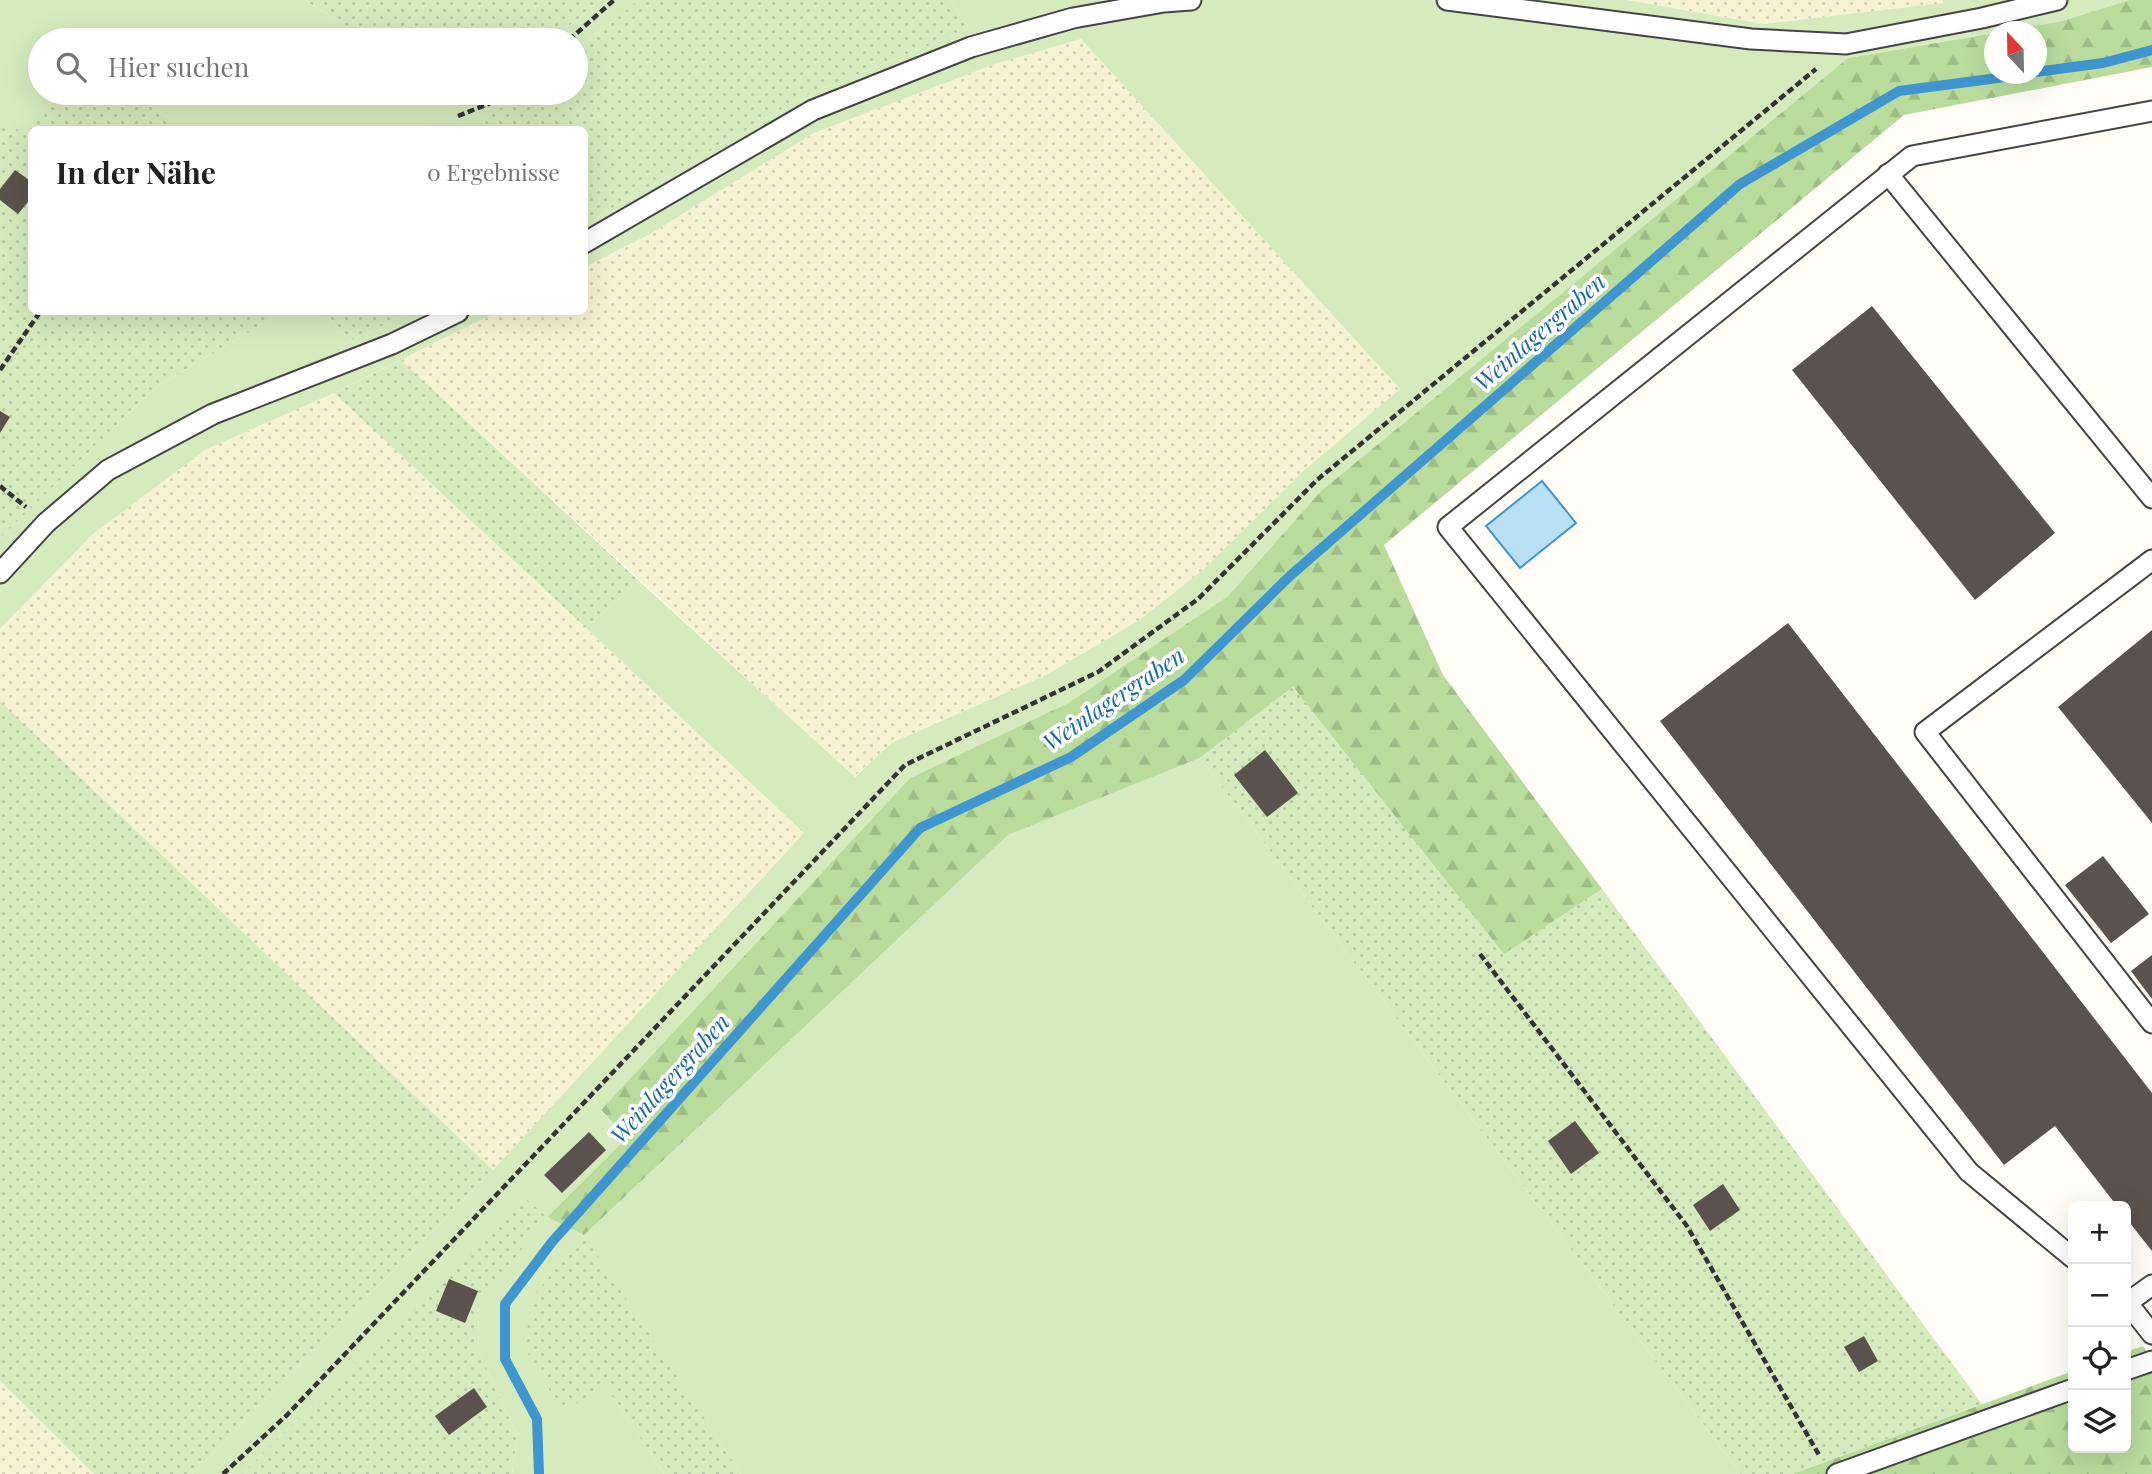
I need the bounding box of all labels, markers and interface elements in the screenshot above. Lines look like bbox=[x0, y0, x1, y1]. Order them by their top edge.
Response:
north arrow bbox=[1984, 21, 2047, 84]
search box bbox=[28, 28, 588, 105]
icon: search bbox=[52, 48, 90, 86]
text: Hier suchen bbox=[108, 49, 249, 84]
text: In der Nähe bbox=[56, 152, 216, 192]
text: 0 Ergebnisse bbox=[427, 156, 560, 187]
water label: Weinlagergraben bbox=[1467, 265, 1611, 397]
water label: Weinlagergraben bbox=[1036, 639, 1190, 757]
water label: Weinlagergraben bbox=[602, 1006, 736, 1150]
map controls bbox=[2068, 1201, 2131, 1453]
button: + bbox=[2068, 1201, 2131, 1264]
button: − bbox=[2068, 1264, 2131, 1327]
button: locate bbox=[2068, 1327, 2131, 1390]
button: layers bbox=[2068, 1390, 2131, 1453]

